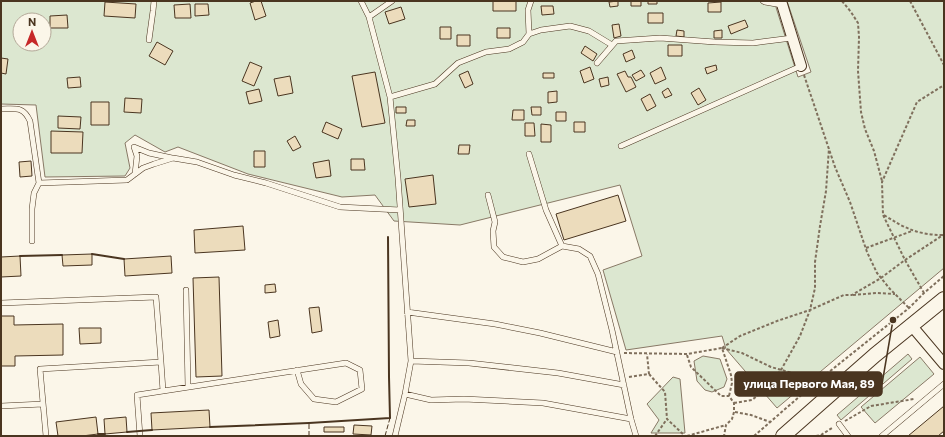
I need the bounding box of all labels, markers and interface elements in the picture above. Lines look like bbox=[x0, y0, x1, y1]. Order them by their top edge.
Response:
north arrow bbox=[12, 12, 52, 52]
text: N bbox=[28, 15, 36, 28]
callout: улица Первого Мая, 89 bbox=[735, 372, 882, 396]
text: улица Первого Мая, 89 bbox=[743, 376, 875, 390]

